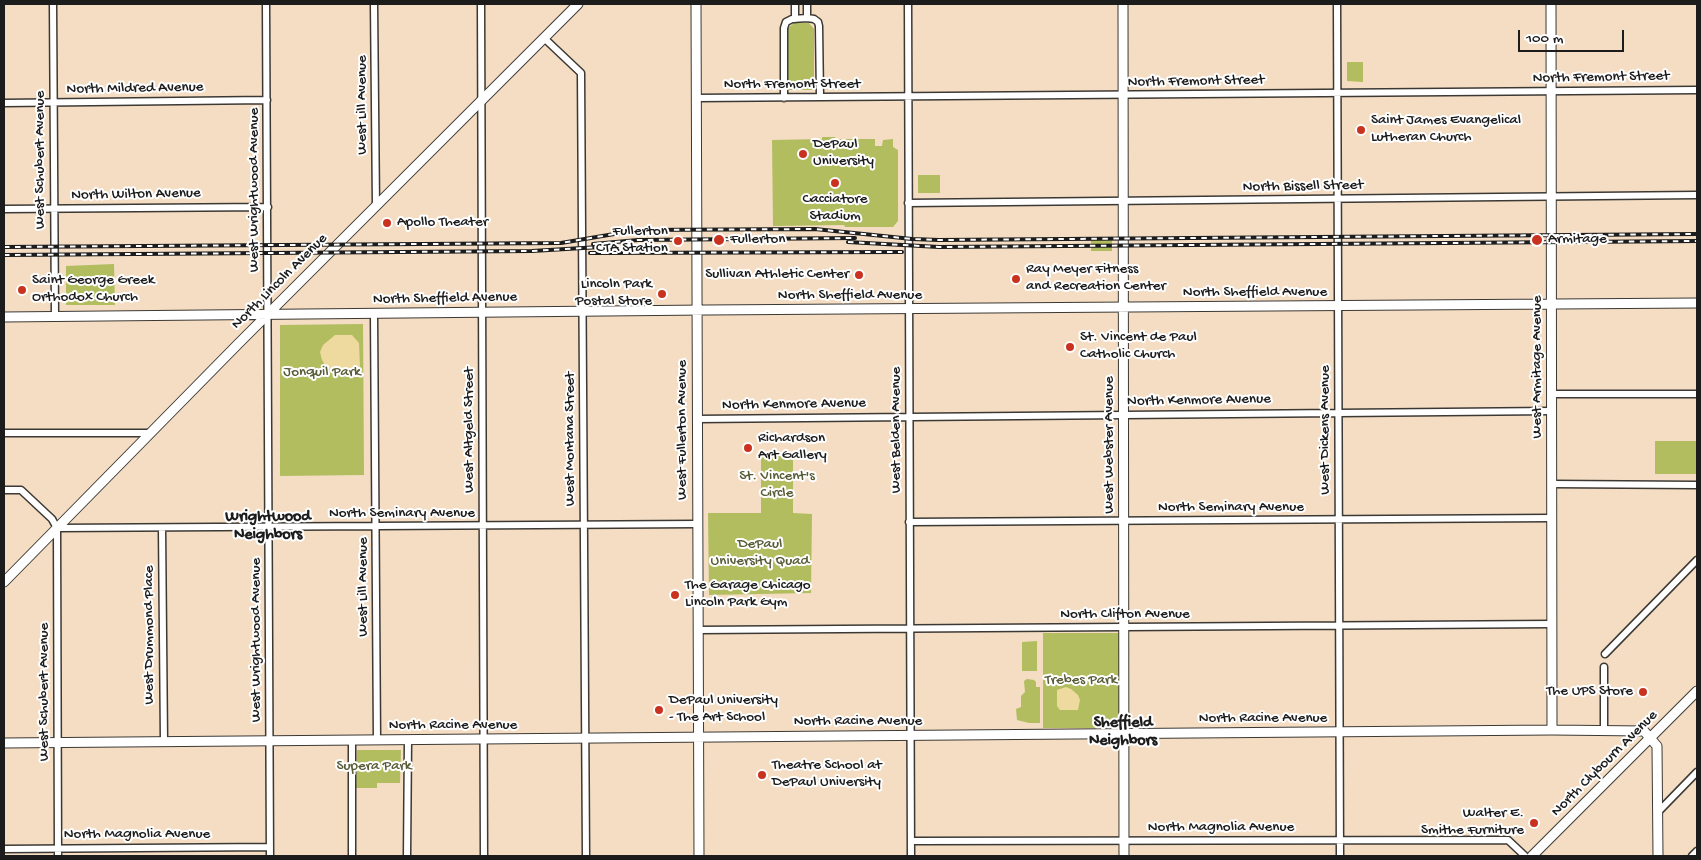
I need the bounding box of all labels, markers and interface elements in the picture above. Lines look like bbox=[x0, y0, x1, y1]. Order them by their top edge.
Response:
scale bar bbox=[1521, 20, 1627, 52]
text: 100 m bbox=[1526, 30, 1563, 48]
street label: West Lill Avenue bbox=[354, 55, 372, 155]
street label: North Fremont Street bbox=[1533, 68, 1669, 88]
street label: North Fremont Street bbox=[1128, 72, 1264, 92]
street label: North Fremont Street bbox=[724, 76, 860, 94]
street label: North Mildred Avenue bbox=[66, 79, 204, 99]
street label: West Schubert Avenue bbox=[32, 91, 50, 229]
street label: West Wrightwood Avenue bbox=[246, 108, 264, 272]
place label: Saint James Evangelical Lutheran Church bbox=[1371, 112, 1521, 147]
marker: Saint James Evangelical Lutheran Church bbox=[1355, 124, 1367, 136]
place label: DePaul University bbox=[813, 136, 874, 171]
marker: DePaul University bbox=[797, 148, 809, 160]
marker: Cacciatore Stadium bbox=[829, 177, 841, 189]
street label: North Bissell Street bbox=[1243, 177, 1363, 197]
street label: North Wilton Avenue bbox=[71, 185, 201, 205]
place label: Cacciatore Stadium bbox=[802, 191, 868, 226]
place label: Apollo Theater bbox=[397, 214, 488, 232]
marker: Apollo Theater bbox=[381, 217, 393, 229]
place label: Fullerton CTA Station bbox=[596, 223, 668, 258]
street label: North Lincoln Avenue bbox=[228, 230, 332, 334]
place label: Fullerton bbox=[730, 231, 785, 249]
place label: Armitage bbox=[1548, 231, 1607, 249]
marker: Fullerton bbox=[712, 233, 726, 247]
marker: Armitage bbox=[1530, 233, 1544, 247]
marker: Fullerton CTA Station bbox=[672, 235, 684, 247]
place label: Ray Meyer Fitness and Recreation Center bbox=[1026, 261, 1166, 296]
place label: Sullivan Athletic Center bbox=[705, 266, 849, 284]
marker: Sullivan Athletic Center bbox=[853, 269, 865, 281]
place label: Saint George Greek Orthodox Church bbox=[32, 272, 154, 307]
marker: Ray Meyer Fitness and Recreation Center bbox=[1010, 273, 1022, 285]
place label: Lincoln Park Postal Store bbox=[575, 276, 652, 311]
marker: Saint George Greek Orthodox Church bbox=[16, 284, 28, 296]
street label: North Sheffield Avenue bbox=[1183, 284, 1327, 302]
street label: North Sheffield Avenue bbox=[778, 287, 922, 305]
marker: Lincoln Park Postal Store bbox=[656, 288, 668, 300]
street label: North Sheffield Avenue bbox=[373, 289, 517, 309]
street label: West Armitage Avenue bbox=[1529, 295, 1547, 439]
place label: St. Vincent de Paul Catholic Church bbox=[1080, 329, 1197, 364]
marker: St. Vincent de Paul Catholic Church bbox=[1064, 341, 1076, 353]
street label: West Fullerton Avenue bbox=[674, 360, 692, 500]
park label: Jonquil Park bbox=[283, 364, 361, 382]
street label: West Dickens Avenue bbox=[1317, 365, 1335, 495]
street label: West Altgeld Street bbox=[461, 367, 479, 493]
street label: West Belden Avenue bbox=[888, 367, 906, 493]
street label: West Montana Street bbox=[562, 372, 580, 506]
street label: West Webster Avenue bbox=[1101, 376, 1119, 514]
street label: North Kenmore Avenue bbox=[1127, 391, 1271, 411]
street label: North Kenmore Avenue bbox=[722, 395, 866, 415]
place label: Richardson Art Gallery bbox=[758, 430, 827, 465]
marker: Richardson Art Gallery bbox=[742, 442, 754, 454]
park label: St. Vincent's Circle bbox=[739, 468, 815, 503]
street label: North Seminary Avenue bbox=[1158, 499, 1304, 517]
street label: North Seminary Avenue bbox=[329, 505, 475, 523]
district label: Wrightwood Neighbors bbox=[225, 508, 311, 546]
park label: DePaul University Quad bbox=[711, 536, 809, 571]
street label: West Lill Avenue bbox=[355, 537, 373, 637]
street label: West Wrightwood Avenue bbox=[248, 558, 266, 722]
street label: West Drummond Place bbox=[141, 565, 159, 705]
place label: The Garage Chicago Lincoln Park Gym bbox=[685, 577, 811, 612]
marker: The Garage Chicago Lincoln Park Gym bbox=[669, 589, 681, 601]
street label: North Clifton Avenue bbox=[1060, 606, 1190, 624]
street label: West Schubert Avenue bbox=[36, 623, 54, 761]
park label: Trebes Park bbox=[1045, 672, 1117, 690]
place label: The UPS Store bbox=[1547, 683, 1633, 701]
marker: The UPS Store bbox=[1637, 686, 1649, 698]
place label: DePaul University - The Art School bbox=[669, 692, 778, 727]
marker: DePaul University - The Art School bbox=[653, 704, 665, 716]
street label: North Clybourn Avenue bbox=[1548, 707, 1662, 821]
street label: North Racine Avenue bbox=[1199, 710, 1327, 728]
street label: North Racine Avenue bbox=[794, 713, 922, 731]
district label: Sheffield Neighbors bbox=[1089, 714, 1157, 752]
street label: North Racine Avenue bbox=[389, 717, 517, 735]
place label: Theatre School at DePaul University bbox=[772, 757, 882, 792]
park label: Supera Park bbox=[337, 758, 411, 776]
marker: Theatre School at DePaul University bbox=[756, 769, 768, 781]
place label: Walter E. Smithe Furniture bbox=[1421, 805, 1524, 840]
marker: Walter E. Smithe Furniture bbox=[1528, 817, 1540, 829]
street label: North Magnolia Avenue bbox=[1148, 819, 1294, 837]
street label: North Magnolia Avenue bbox=[64, 826, 210, 844]

